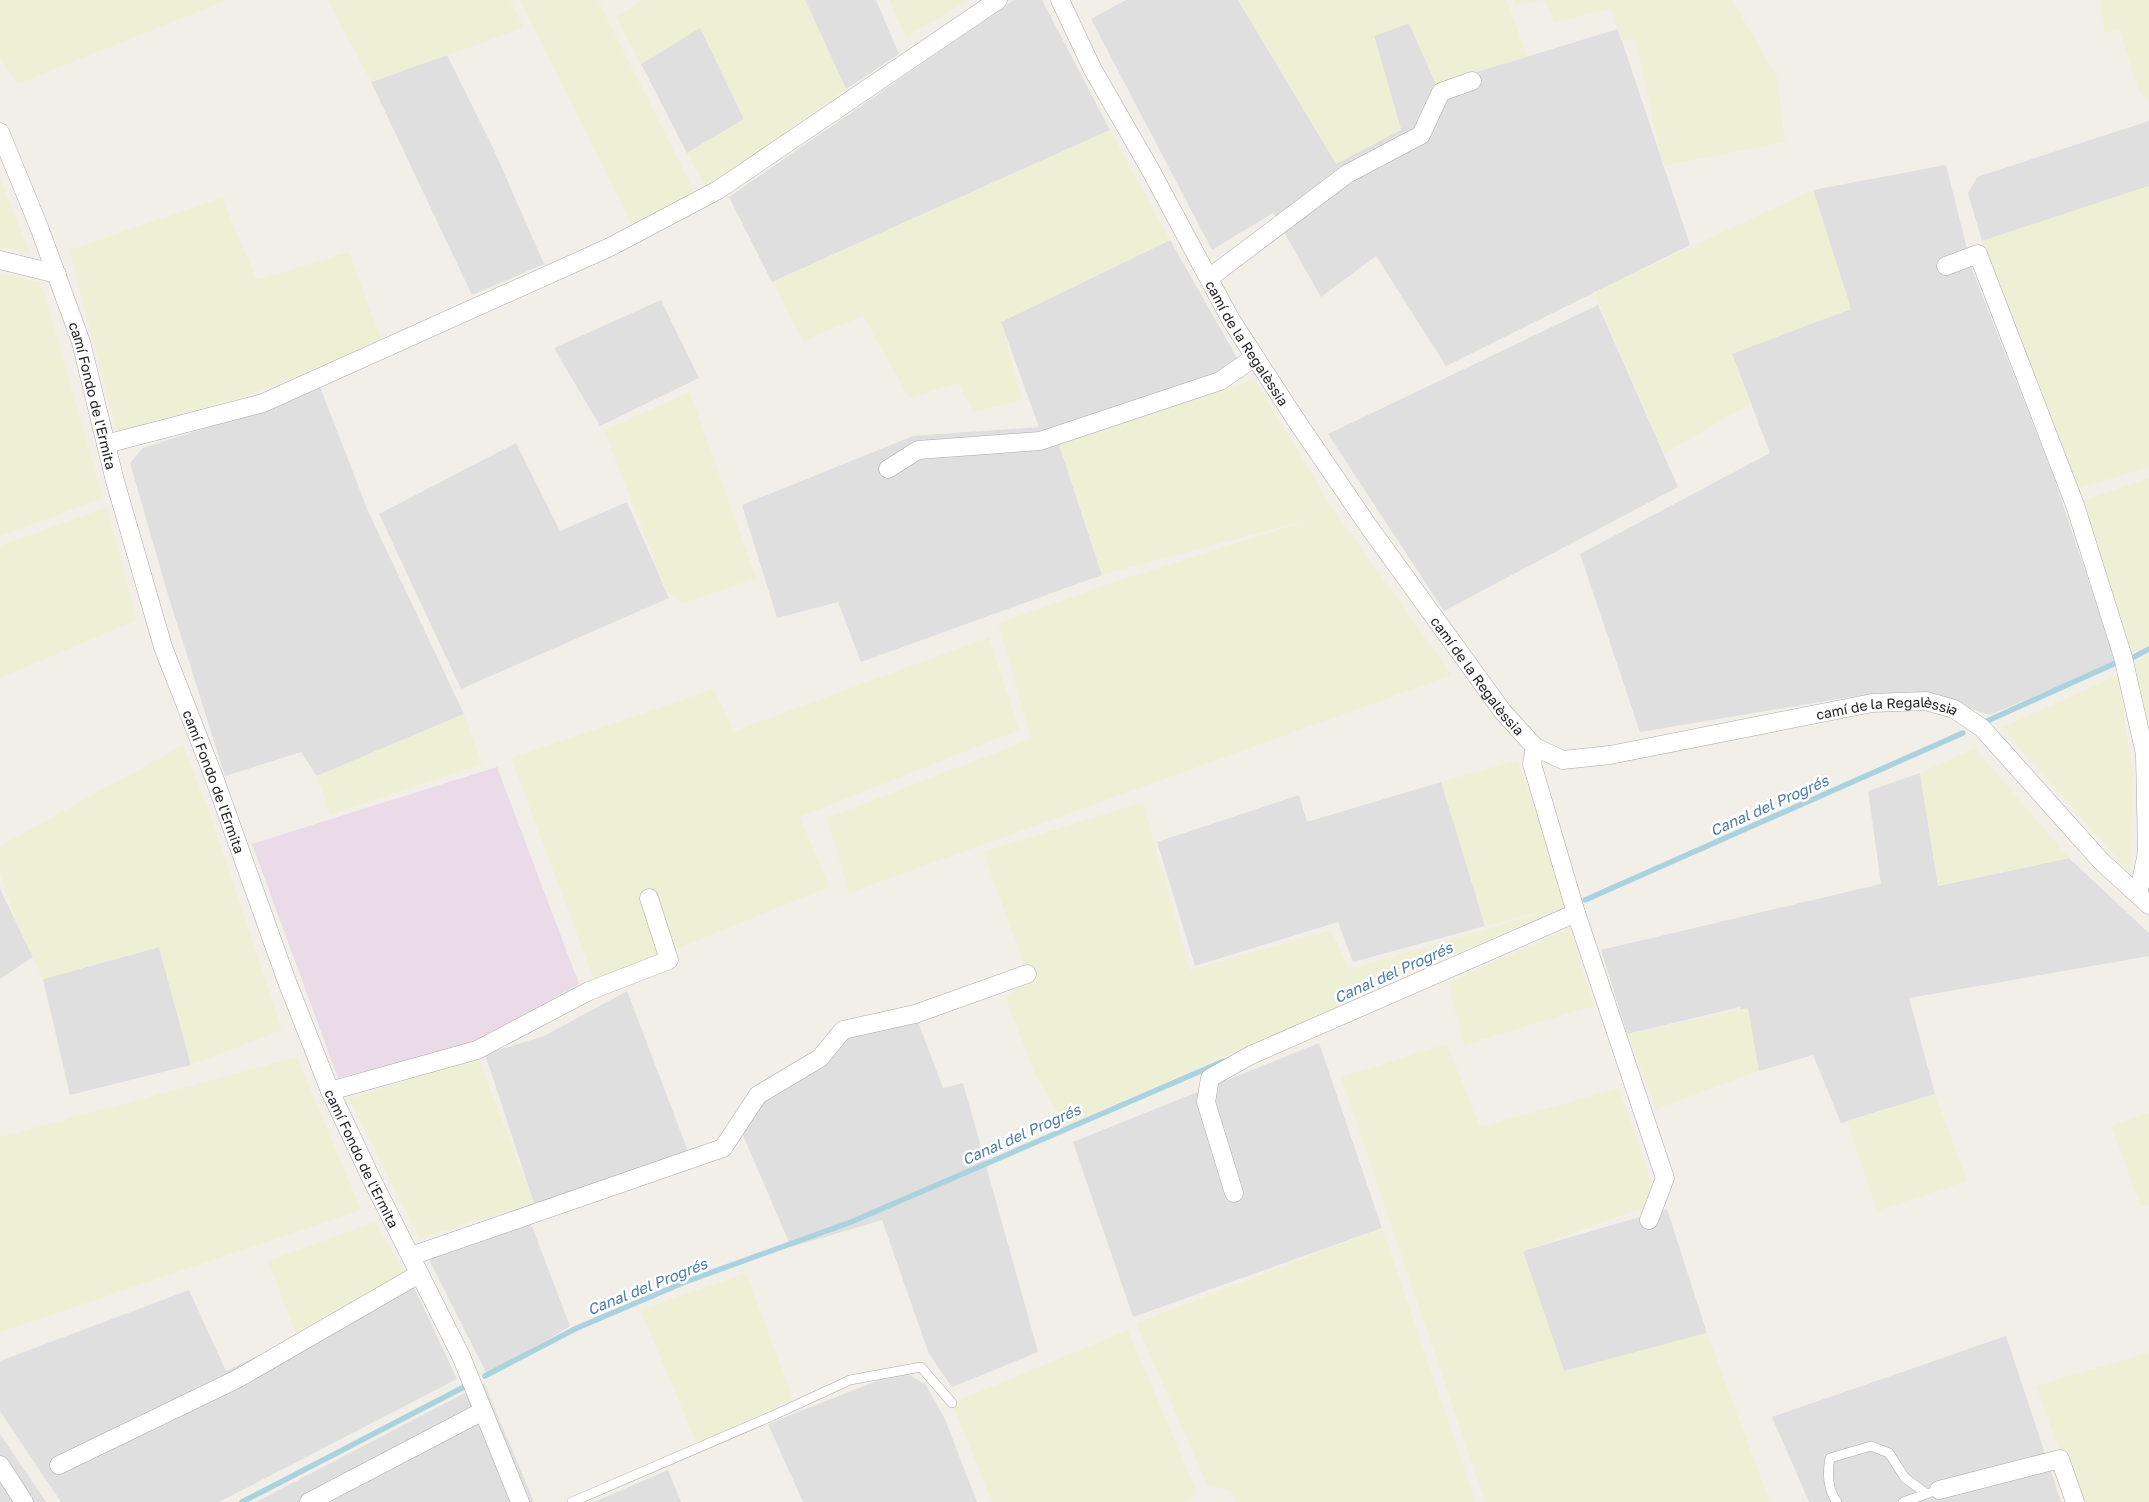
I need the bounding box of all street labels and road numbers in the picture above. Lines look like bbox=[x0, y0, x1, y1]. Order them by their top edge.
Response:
street label: camí de la Regalèssia bbox=[1203, 277, 1293, 409]
street label: camí Fondo de l'Ermita bbox=[66, 319, 120, 471]
street label: camí de la Regalèssia bbox=[1428, 613, 1528, 738]
street label: camí de la Regalèssia bbox=[1814, 692, 1962, 722]
street label: camí Fondo de l'Ermita bbox=[180, 707, 249, 856]
street label: camí Fondo de l'Ermita bbox=[322, 1086, 403, 1230]

